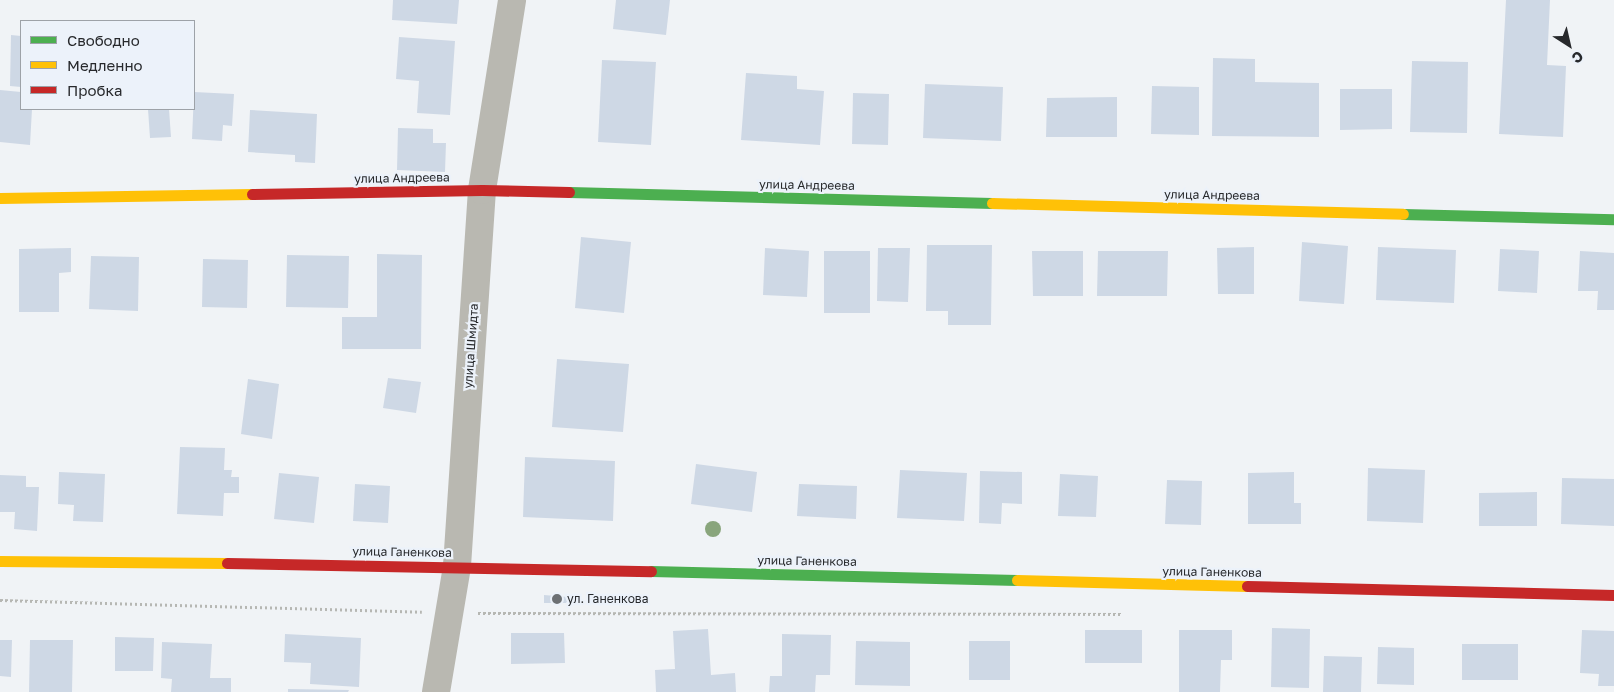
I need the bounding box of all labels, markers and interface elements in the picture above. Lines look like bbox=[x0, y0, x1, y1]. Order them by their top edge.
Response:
legend bbox=[20, 20, 195, 110]
north arrow bbox=[1544, 20, 1594, 70]
text: Свободно bbox=[67, 31, 140, 49]
text: С bbox=[1569, 48, 1587, 68]
text: Медленно bbox=[67, 56, 143, 74]
text: Пробка bbox=[67, 81, 122, 99]
street label: улица Андреева bbox=[354, 170, 450, 186]
street label: улица Андреева bbox=[759, 177, 855, 193]
street label: улица Андреева bbox=[1164, 187, 1260, 203]
street label: улица Шмидта bbox=[461, 303, 481, 389]
street label: улица Ганенкова bbox=[352, 544, 452, 560]
street label: улица Ганенкова bbox=[757, 553, 857, 569]
street label: улица Ганенкова bbox=[1162, 564, 1262, 580]
place label: ул. Ганенкова bbox=[567, 592, 648, 606]
marker: ул. Ганенкова bbox=[551, 593, 563, 605]

